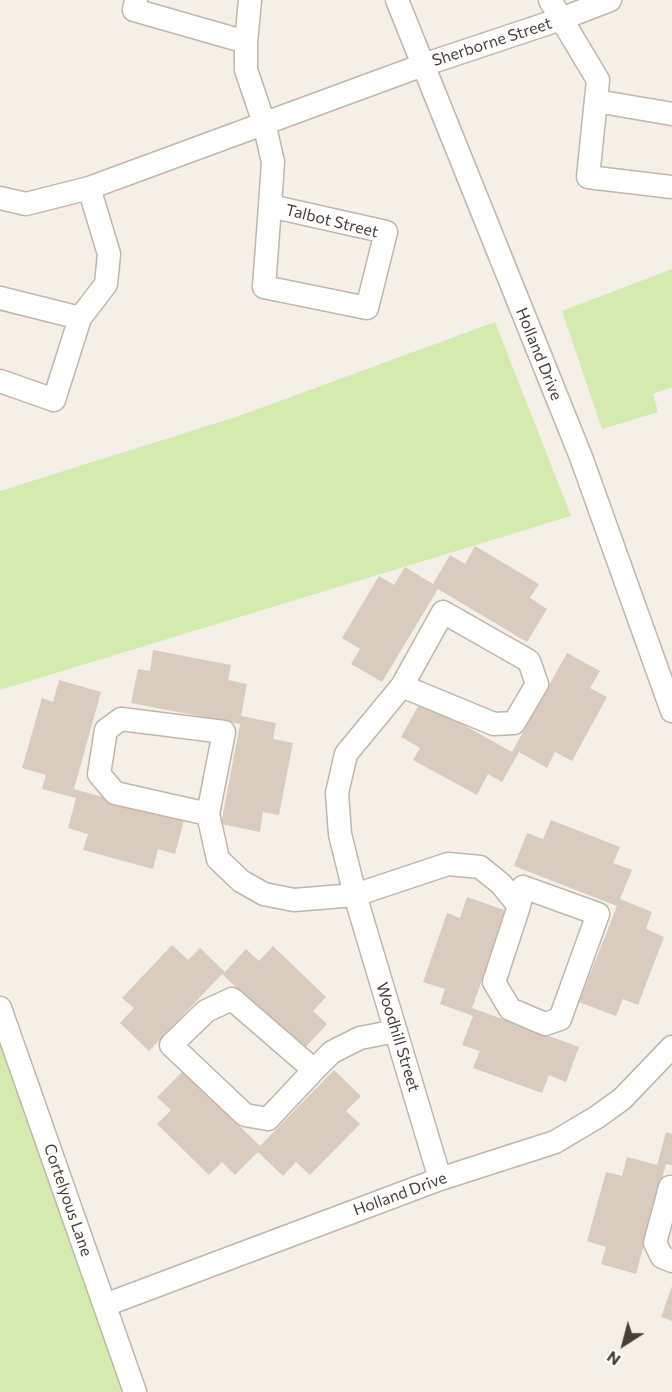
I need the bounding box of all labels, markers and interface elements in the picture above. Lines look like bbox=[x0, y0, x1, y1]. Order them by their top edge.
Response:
street label: Sherborne Street bbox=[430, 14, 554, 70]
street label: Talbot Street bbox=[284, 200, 380, 242]
street label: Holland Drive bbox=[512, 305, 566, 403]
street label: Woodhill Street bbox=[372, 980, 424, 1094]
street label: Cortelyous Lane bbox=[40, 1141, 96, 1259]
street label: Holland Drive bbox=[351, 1168, 449, 1220]
north arrow bbox=[594, 1314, 654, 1374]
text: N bbox=[603, 1348, 624, 1370]

